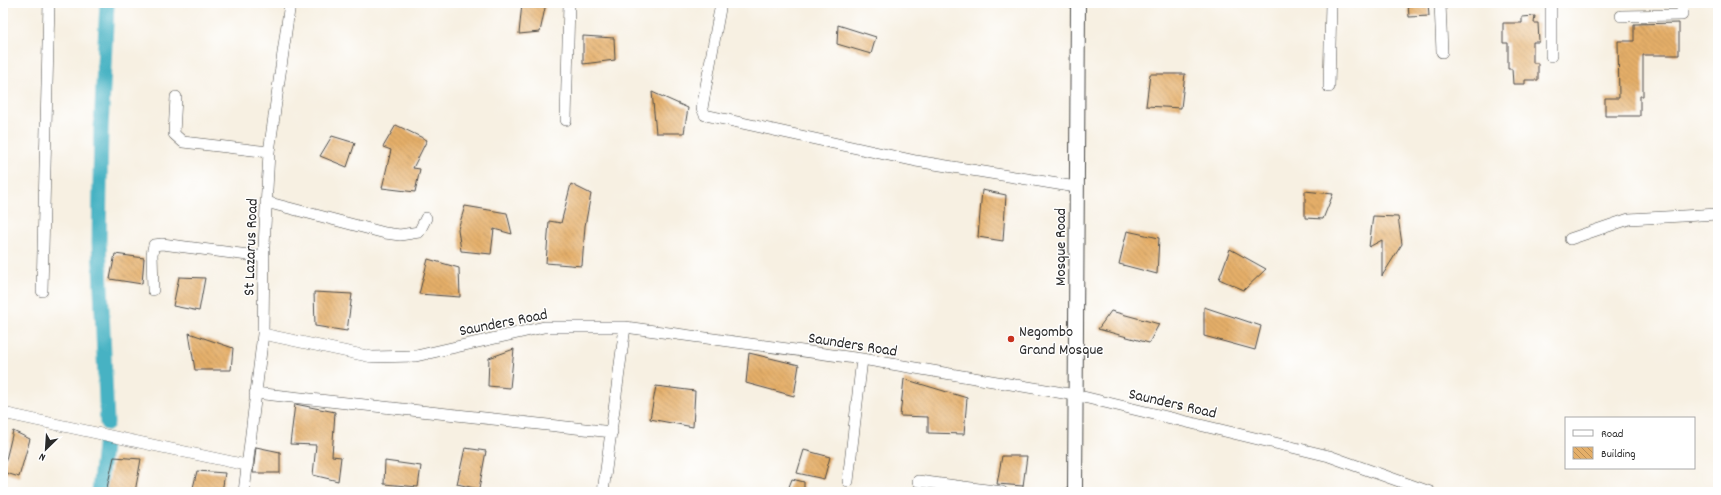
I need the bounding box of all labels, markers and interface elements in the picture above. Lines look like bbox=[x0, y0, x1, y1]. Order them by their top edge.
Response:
street label: St Lazarus Road bbox=[238, 198, 265, 296]
street label: Mosque Road bbox=[1050, 208, 1073, 286]
street label: Saunders Road bbox=[457, 304, 550, 343]
place label: Negombo Grand Mosque bbox=[1019, 321, 1103, 362]
street label: Saunders Road bbox=[807, 327, 899, 364]
marker: Negombo Grand Mosque bbox=[1006, 334, 1016, 344]
street label: Saunders Road bbox=[1126, 383, 1219, 426]
legend bbox=[1565, 417, 1695, 469]
text: Road bbox=[1601, 426, 1623, 443]
north arrow bbox=[26, 429, 66, 469]
text: Building bbox=[1601, 446, 1636, 463]
text: N bbox=[36, 448, 48, 465]

